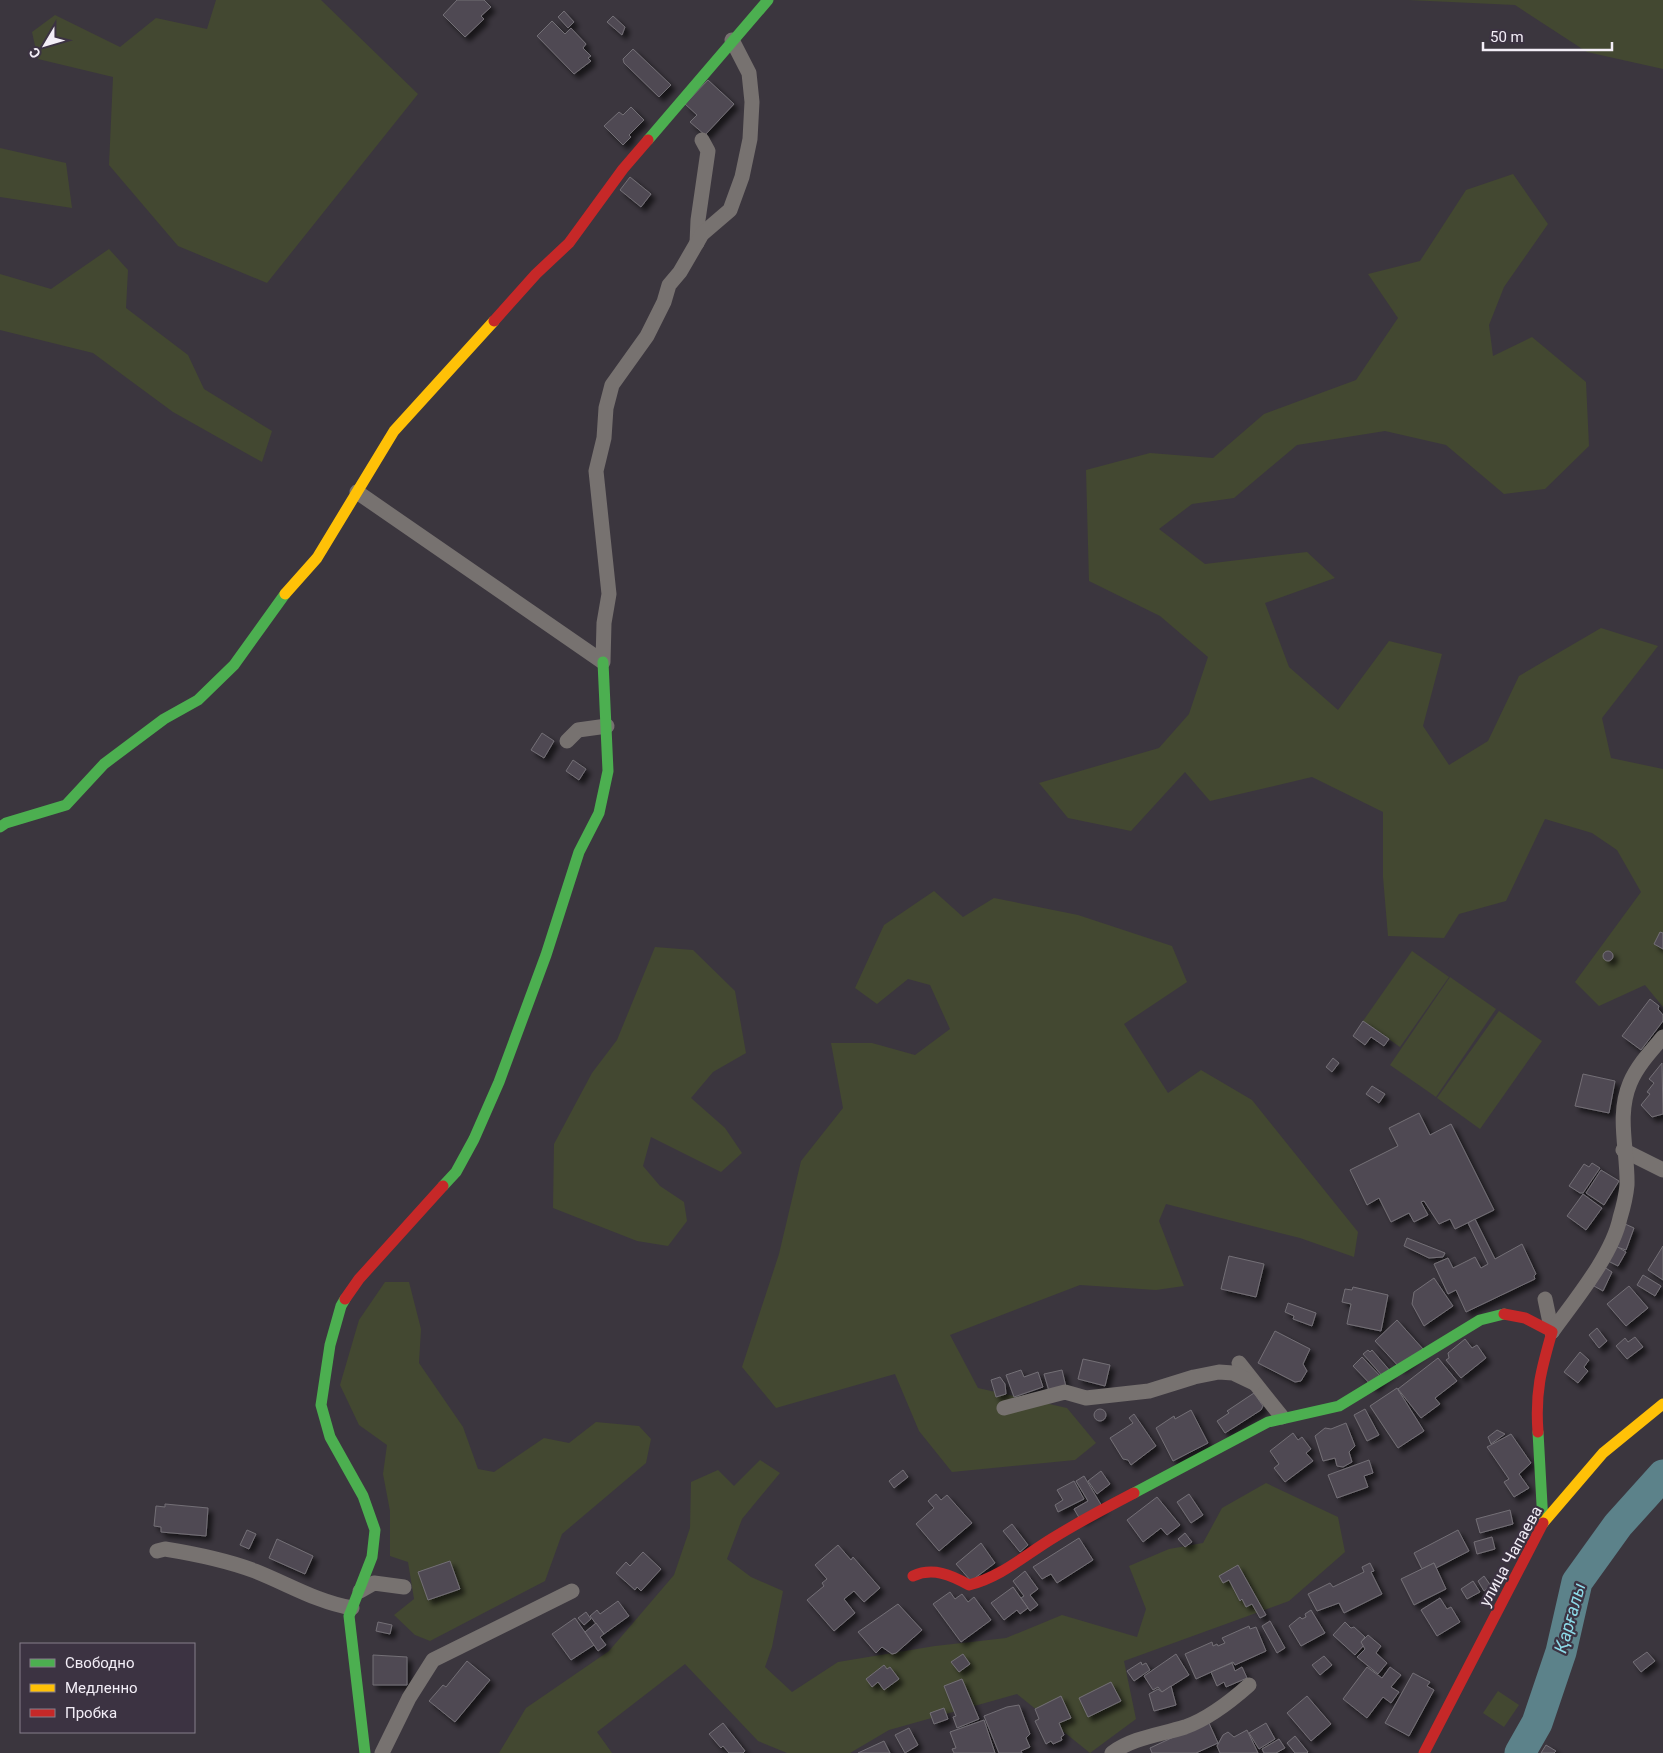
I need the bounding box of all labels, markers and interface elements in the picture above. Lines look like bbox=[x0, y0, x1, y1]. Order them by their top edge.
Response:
north arrow bbox=[20, 20, 70, 70]
scale bar bbox=[1483, 20, 1612, 52]
text: 50 m bbox=[1490, 28, 1524, 46]
text: С bbox=[26, 44, 44, 62]
street label: улица Чапаева bbox=[1475, 1503, 1546, 1610]
water label: Қарғалы bbox=[1549, 1580, 1590, 1655]
legend bbox=[20, 1643, 195, 1733]
text: Свободно bbox=[65, 1654, 134, 1672]
text: Медленно bbox=[65, 1679, 138, 1697]
text: Пробка bbox=[65, 1704, 117, 1722]

